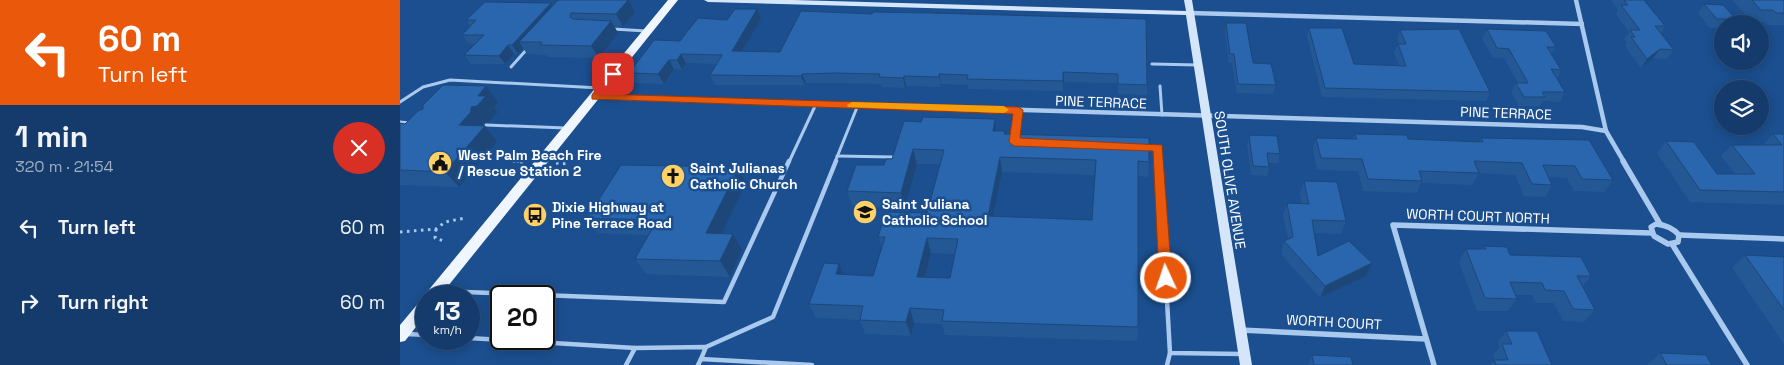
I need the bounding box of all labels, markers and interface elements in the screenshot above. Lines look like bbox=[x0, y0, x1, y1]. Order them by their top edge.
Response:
map controls bbox=[1714, 15, 1769, 135]
button: sound bbox=[1714, 15, 1769, 70]
text: 60 m bbox=[98, 17, 181, 61]
icon: left bbox=[15, 20, 80, 85]
pin bbox=[592, 53, 634, 95]
text: Turn left bbox=[98, 60, 188, 88]
icon: arrive bbox=[599, 60, 627, 88]
button: layers bbox=[1714, 80, 1769, 135]
street label: PINE TERRACE bbox=[1055, 91, 1147, 113]
street label: PINE TERRACE bbox=[1460, 102, 1552, 124]
street label: SOUTH OLIVE AVENUE bbox=[1210, 110, 1250, 251]
text: 1 min bbox=[15, 117, 88, 156]
button: close bbox=[333, 122, 385, 174]
place label: West Palm Beach Fire / Rescue Station 2 bbox=[457, 146, 602, 180]
public building icon: West Palm Beach Fire / Rescue Station 2 bbox=[427, 150, 453, 176]
text: 320 m · 21:54 bbox=[15, 156, 114, 177]
place label: Saint Julianas Catholic Church bbox=[690, 159, 798, 193]
church icon: Saint Julianas Catholic Church bbox=[660, 163, 686, 189]
place label: Saint Juliana Catholic School bbox=[882, 195, 988, 229]
place label: Dixie Highway at Pine Terrace Road bbox=[552, 198, 672, 232]
school or university icon: Saint Juliana Catholic School bbox=[852, 199, 878, 225]
bus stop icon: Dixie Highway at Pine Terrace Road bbox=[522, 202, 548, 228]
street label: WORTH COURT NORTH bbox=[1406, 204, 1550, 228]
icon: left bbox=[15, 214, 43, 242]
text: Turn left bbox=[58, 215, 136, 240]
text: 60 m bbox=[340, 215, 385, 240]
position arrow bbox=[1139, 251, 1191, 303]
speed limit sign: 20 bbox=[490, 285, 555, 350]
icon: right bbox=[15, 289, 43, 317]
text: Turn right bbox=[58, 290, 148, 315]
text: 60 m bbox=[340, 290, 385, 315]
text: 13 bbox=[434, 295, 461, 327]
street label: WORTH COURT bbox=[1286, 311, 1382, 333]
text: km/h bbox=[433, 322, 462, 338]

